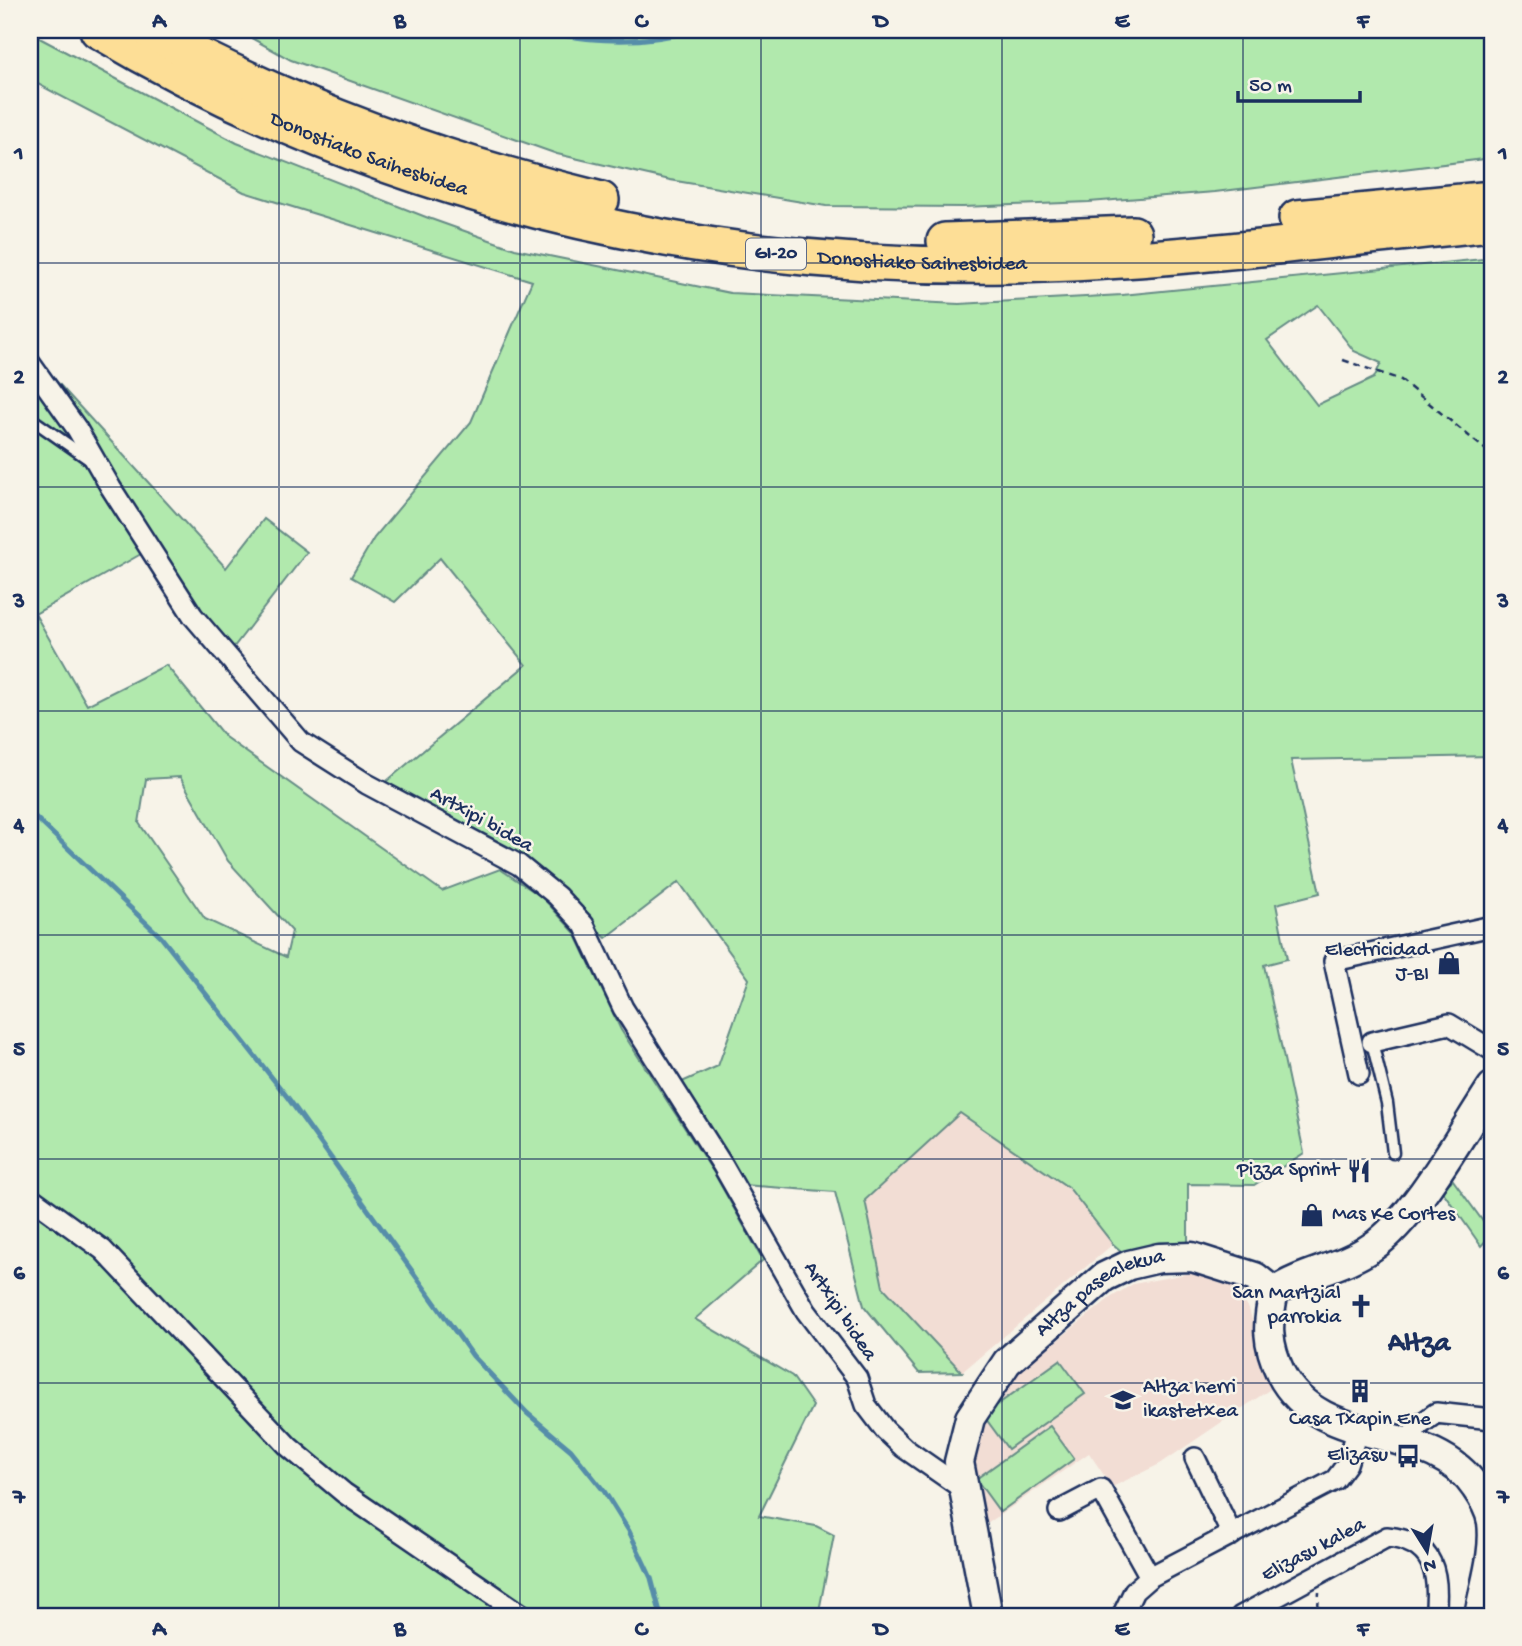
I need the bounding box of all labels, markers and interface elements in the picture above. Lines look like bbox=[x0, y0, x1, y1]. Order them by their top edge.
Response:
text: A bbox=[151, 9, 167, 36]
text: B bbox=[393, 9, 407, 36]
text: C bbox=[635, 9, 650, 36]
text: D bbox=[872, 9, 890, 36]
text: E bbox=[1115, 9, 1131, 36]
text: F bbox=[1356, 9, 1371, 36]
scale bar bbox=[1238, 60, 1361, 104]
text: 50 m bbox=[1249, 75, 1292, 100]
street label: Donostiako Saihesbidea bbox=[264, 106, 472, 203]
text: 1 bbox=[13, 141, 24, 168]
text: 1 bbox=[1497, 141, 1508, 168]
road number: GI-20 bbox=[746, 238, 806, 270]
street label: Donostiako Saihesbidea bbox=[815, 246, 1029, 278]
text: 2 bbox=[13, 365, 25, 392]
text: 2 bbox=[1497, 365, 1509, 392]
text: 3 bbox=[12, 589, 25, 616]
text: 3 bbox=[1496, 589, 1509, 616]
street label: Artxipi bidea bbox=[425, 782, 538, 860]
text: 4 bbox=[13, 813, 25, 840]
text: 4 bbox=[1497, 813, 1509, 840]
place label: Electricidad J-BI bbox=[1325, 939, 1431, 988]
shop icon: Electricidad J-BI bbox=[1435, 949, 1463, 977]
text: 5 bbox=[13, 1037, 25, 1064]
text: 5 bbox=[1497, 1037, 1509, 1064]
restaurant icon: Pizza Sprint bbox=[1345, 1157, 1373, 1185]
place label: Pizza Sprint bbox=[1236, 1159, 1341, 1184]
shop icon: Mas Ke Cortes bbox=[1298, 1201, 1326, 1229]
place label: Mas Ke Cortes bbox=[1332, 1203, 1456, 1228]
street label: Altza pasealekua bbox=[1031, 1244, 1168, 1343]
street label: Artxipi bidea bbox=[797, 1258, 882, 1367]
text: 6 bbox=[13, 1261, 26, 1288]
text: 6 bbox=[1497, 1261, 1510, 1288]
place label: San Martzial parrokia bbox=[1232, 1282, 1342, 1331]
church icon: San Martzial parrokia bbox=[1347, 1292, 1375, 1320]
district label: Altza bbox=[1387, 1328, 1451, 1361]
place label: Altza herri ikastetxea bbox=[1143, 1376, 1239, 1425]
building icon: Casa Txapin Ene bbox=[1346, 1377, 1374, 1405]
school or university icon: Altza herri ikastetxea bbox=[1109, 1386, 1137, 1414]
place label: Casa Txapin Ene bbox=[1289, 1408, 1432, 1433]
bus stop icon: Elizasu bbox=[1394, 1442, 1422, 1470]
place label: Elizasu bbox=[1327, 1444, 1388, 1469]
text: 7 bbox=[12, 1485, 26, 1512]
text: 7 bbox=[1496, 1485, 1510, 1512]
street label: Elizasu kalea bbox=[1258, 1513, 1371, 1589]
north arrow bbox=[1392, 1516, 1462, 1586]
text: N bbox=[1421, 1552, 1438, 1577]
text: A bbox=[151, 1617, 167, 1644]
text: B bbox=[393, 1617, 407, 1644]
text: C bbox=[635, 1617, 650, 1644]
text: D bbox=[872, 1617, 890, 1644]
text: E bbox=[1115, 1617, 1131, 1644]
text: F bbox=[1356, 1617, 1371, 1644]

